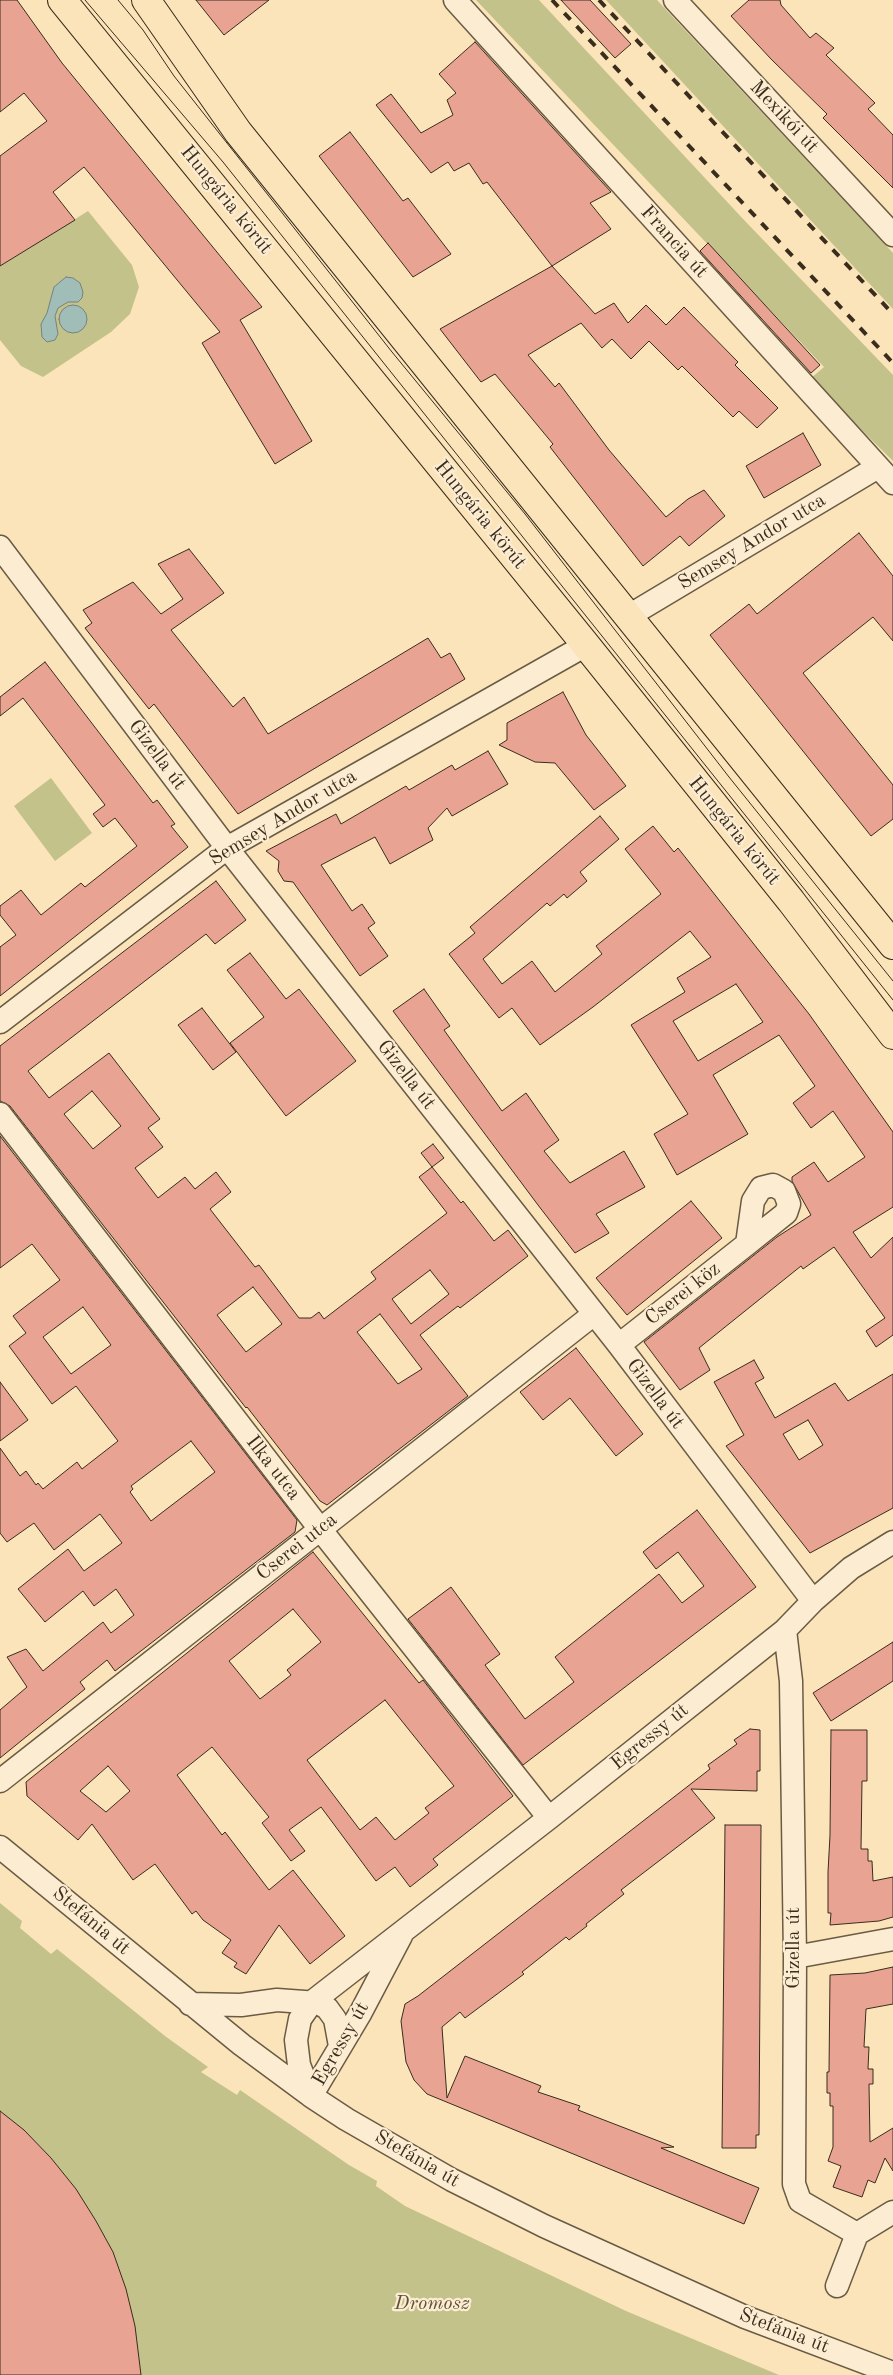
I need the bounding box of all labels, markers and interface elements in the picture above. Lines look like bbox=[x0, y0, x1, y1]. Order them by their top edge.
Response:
street label: Mexikói út bbox=[744, 76, 824, 158]
street label: Hungária körút bbox=[175, 141, 277, 259]
street label: Francia út bbox=[635, 201, 713, 283]
street label: Hungária körút bbox=[429, 456, 531, 574]
street label: Semsey Andor utca bbox=[674, 488, 830, 596]
street label: Gizella út bbox=[123, 715, 191, 795]
street label: Semsey Andor utca bbox=[205, 764, 361, 872]
street label: Hungária körút bbox=[683, 772, 785, 890]
street label: Gizella út bbox=[371, 1035, 441, 1115]
street label: Cserei köz bbox=[641, 1257, 725, 1331]
street label: Gizella út bbox=[621, 1354, 689, 1434]
street label: Ilka utca bbox=[240, 1431, 306, 1505]
street label: Cserei utca bbox=[252, 1508, 342, 1586]
street label: Egressy út bbox=[606, 1698, 694, 1776]
street label: Stefánia út bbox=[47, 1881, 135, 1961]
street label: Gizella út bbox=[782, 1907, 806, 1989]
street label: Egressy út bbox=[307, 1998, 375, 2090]
street label: Stefánia út bbox=[370, 2125, 464, 2193]
park label: Dromosz bbox=[394, 2292, 470, 2316]
street label: Stefánia út bbox=[736, 2303, 832, 2359]

